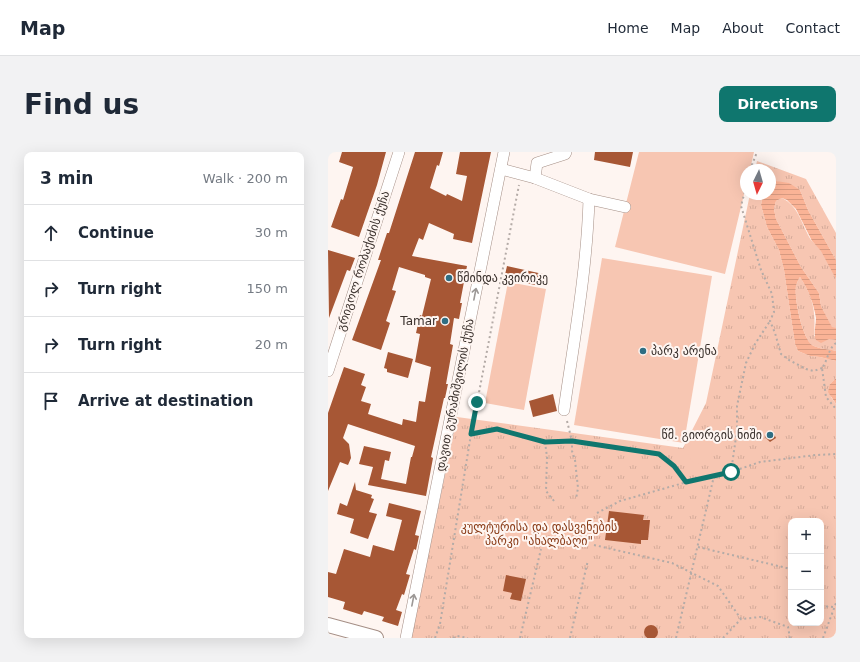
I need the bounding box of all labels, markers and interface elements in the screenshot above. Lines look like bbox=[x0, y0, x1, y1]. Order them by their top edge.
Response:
text: Map bbox=[20, 17, 65, 39]
text: Home bbox=[607, 20, 649, 36]
text: Map bbox=[671, 20, 700, 36]
text: About bbox=[722, 20, 764, 36]
text: Contact bbox=[786, 20, 840, 36]
button: Directions bbox=[719, 86, 836, 122]
text: Find us bbox=[24, 88, 139, 121]
north arrow bbox=[740, 164, 776, 200]
text: 3 min bbox=[40, 168, 93, 188]
text: Walk · 200 m bbox=[203, 171, 288, 186]
street label: გრიგოლ რობაქიძის ქუჩა bbox=[334, 189, 392, 333]
icon: ahead bbox=[40, 222, 62, 244]
text: Continue bbox=[78, 224, 154, 242]
text: 30 m bbox=[255, 225, 288, 240]
place label: წმინდა კვირიკე bbox=[457, 271, 548, 285]
marker: წმინდა კვირიკე bbox=[444, 273, 454, 283]
icon: right bbox=[40, 278, 62, 300]
text: Turn right bbox=[78, 280, 162, 298]
text: 150 m bbox=[246, 281, 288, 296]
one-way arrow bbox=[472, 288, 480, 301]
place label: Tamar bbox=[399, 314, 437, 328]
marker: Tamar bbox=[440, 316, 450, 326]
street label: დავით გურამიშვილის ქუჩა bbox=[433, 317, 477, 473]
icon: right bbox=[40, 334, 62, 356]
text: Turn right bbox=[78, 336, 162, 354]
text: 20 m bbox=[255, 337, 288, 352]
place label: პარკ არენა bbox=[651, 344, 717, 358]
marker: პარკ არენა bbox=[638, 346, 648, 356]
icon: arrive bbox=[40, 390, 62, 412]
text: Arrive at destination bbox=[78, 392, 253, 410]
route end bbox=[468, 393, 486, 411]
place label: წმ. გიორგის ნიში bbox=[662, 428, 762, 442]
marker: წმ. გიორგის ნიში bbox=[765, 430, 775, 440]
route start bbox=[722, 463, 740, 481]
map controls bbox=[788, 518, 824, 626]
button: + bbox=[788, 518, 824, 554]
park label: კულტურისა და დასვენების პარკი "ახალბაღი" bbox=[461, 520, 617, 548]
button: − bbox=[788, 554, 824, 590]
button: layers bbox=[788, 590, 824, 626]
one-way arrow bbox=[410, 594, 418, 607]

